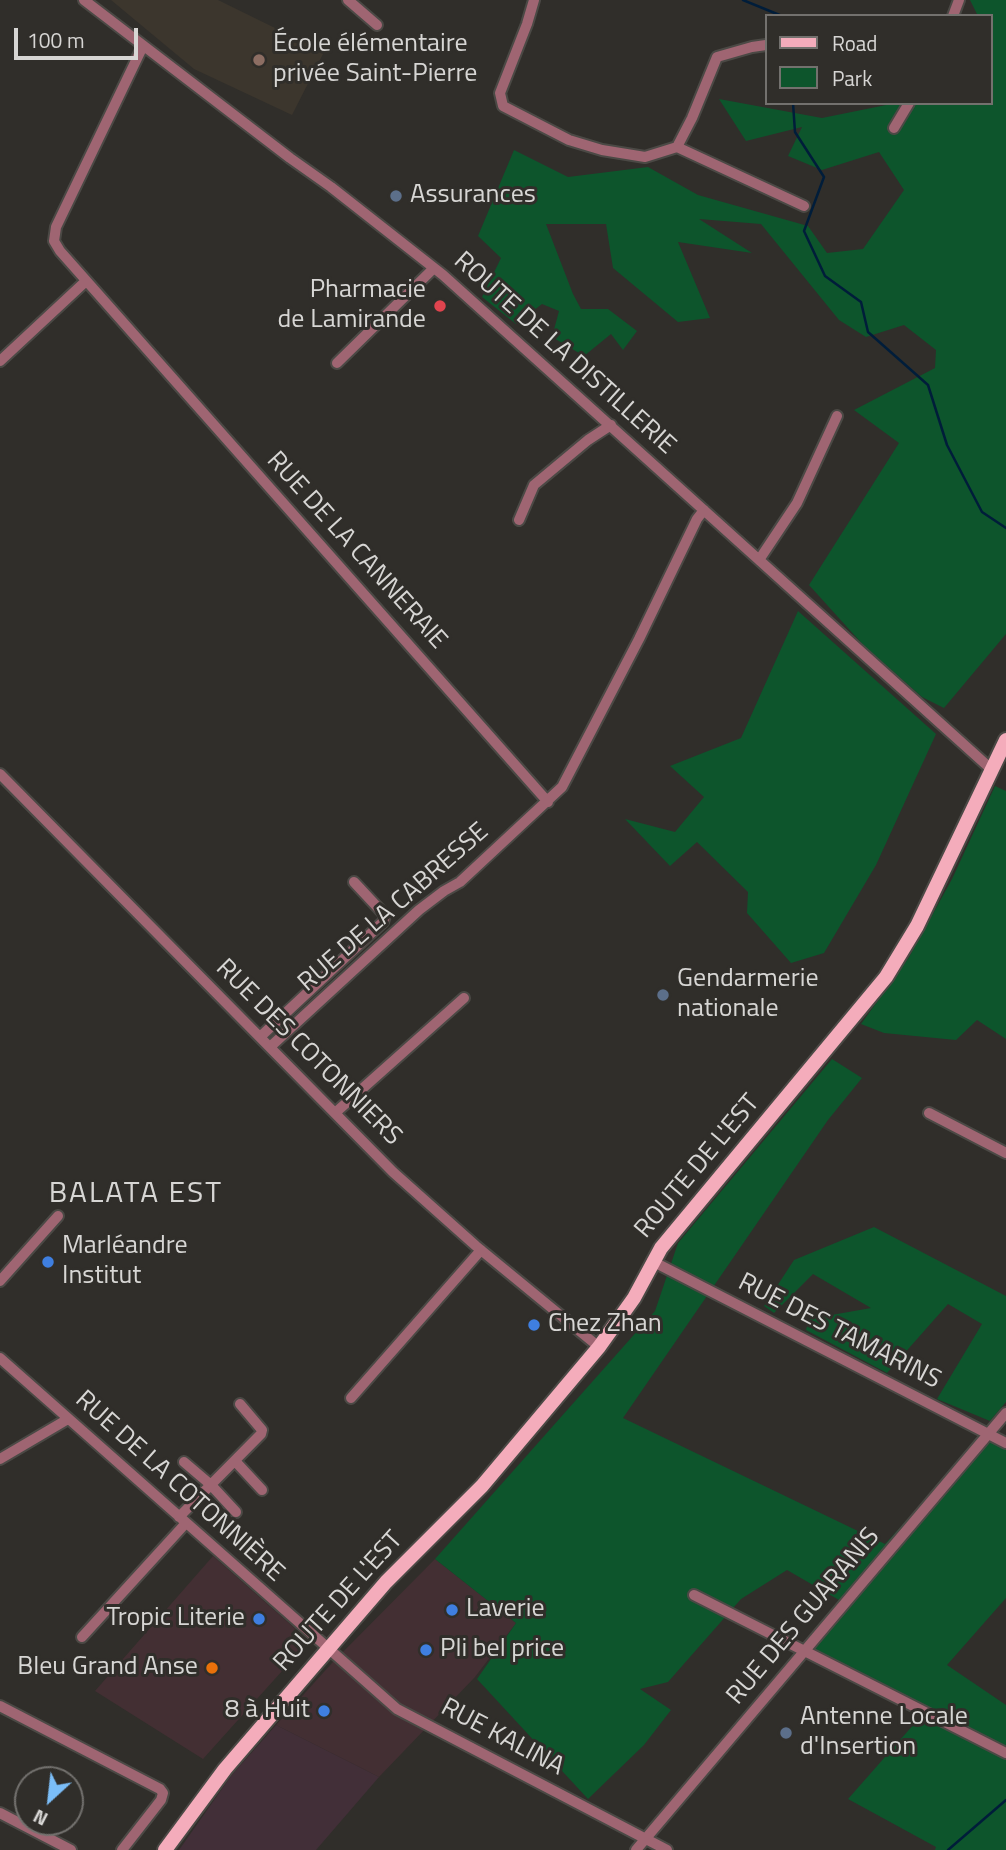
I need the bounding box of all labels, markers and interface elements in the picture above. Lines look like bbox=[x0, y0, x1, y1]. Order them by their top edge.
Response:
scale bar bbox=[18, 14, 142, 58]
legend bbox=[764, 14, 992, 105]
text: 100 m bbox=[27, 24, 84, 56]
text: Road bbox=[832, 27, 877, 59]
place label: École élémentaire privée Saint-Pierre bbox=[273, 29, 477, 90]
marker: École élémentaire privée Saint-Pierre bbox=[251, 52, 267, 68]
text: Park bbox=[832, 62, 872, 94]
place label: Assurances bbox=[410, 180, 536, 212]
marker: Assurances bbox=[388, 188, 404, 204]
street label: ROUTE DE LA DISTILLERIE bbox=[447, 246, 681, 462]
place label: Pharmacie de Lamirande bbox=[278, 275, 426, 336]
marker: Pharmacie de Lamirande bbox=[432, 298, 448, 314]
street label: RUE DE LA CANNERAIE bbox=[259, 446, 453, 656]
street label: RUE DE LA CABRESSE bbox=[292, 817, 496, 999]
street label: RUE DES COTONNIERS bbox=[208, 953, 408, 1153]
place label: Gendarmerie nationale bbox=[677, 964, 819, 1026]
marker: Gendarmerie nationale bbox=[655, 987, 671, 1003]
street label: ROUTE DE L'EST bbox=[629, 1089, 767, 1245]
district label: BALATA EST bbox=[50, 1177, 222, 1213]
place label: Marléandre Institut bbox=[62, 1231, 188, 1292]
marker: Marléandre Institut bbox=[40, 1254, 56, 1270]
street label: RUE DES TAMARINS bbox=[733, 1267, 945, 1397]
place label: Chez Zhan bbox=[548, 1309, 662, 1341]
marker: Chez Zhan bbox=[526, 1317, 542, 1333]
street label: RUE DE LA COTONNIÈRE bbox=[68, 1385, 290, 1589]
street label: RUE DES GUARANIS bbox=[721, 1522, 887, 1712]
street label: ROUTE DE L'EST bbox=[268, 1525, 410, 1679]
place label: Laverie bbox=[466, 1594, 545, 1626]
marker: Laverie bbox=[444, 1602, 460, 1618]
place label: Tropic Literie bbox=[106, 1603, 245, 1635]
marker: Tropic Literie bbox=[251, 1611, 267, 1627]
place label: Pli bel price bbox=[440, 1634, 564, 1666]
marker: Pli bel price bbox=[418, 1642, 434, 1658]
place label: Bleu Grand Anse bbox=[17, 1652, 198, 1684]
marker: Bleu Grand Anse bbox=[204, 1660, 220, 1676]
street label: RUE KALINA bbox=[435, 1693, 569, 1783]
place label: 8 à Huit bbox=[225, 1695, 310, 1727]
place label: Antenne Locale d'Insertion bbox=[800, 1702, 968, 1764]
marker: 8 à Huit bbox=[316, 1703, 332, 1719]
marker: Antenne Locale d'Insertion bbox=[778, 1725, 794, 1741]
north arrow bbox=[14, 1766, 84, 1836]
text: N bbox=[28, 1802, 53, 1834]

